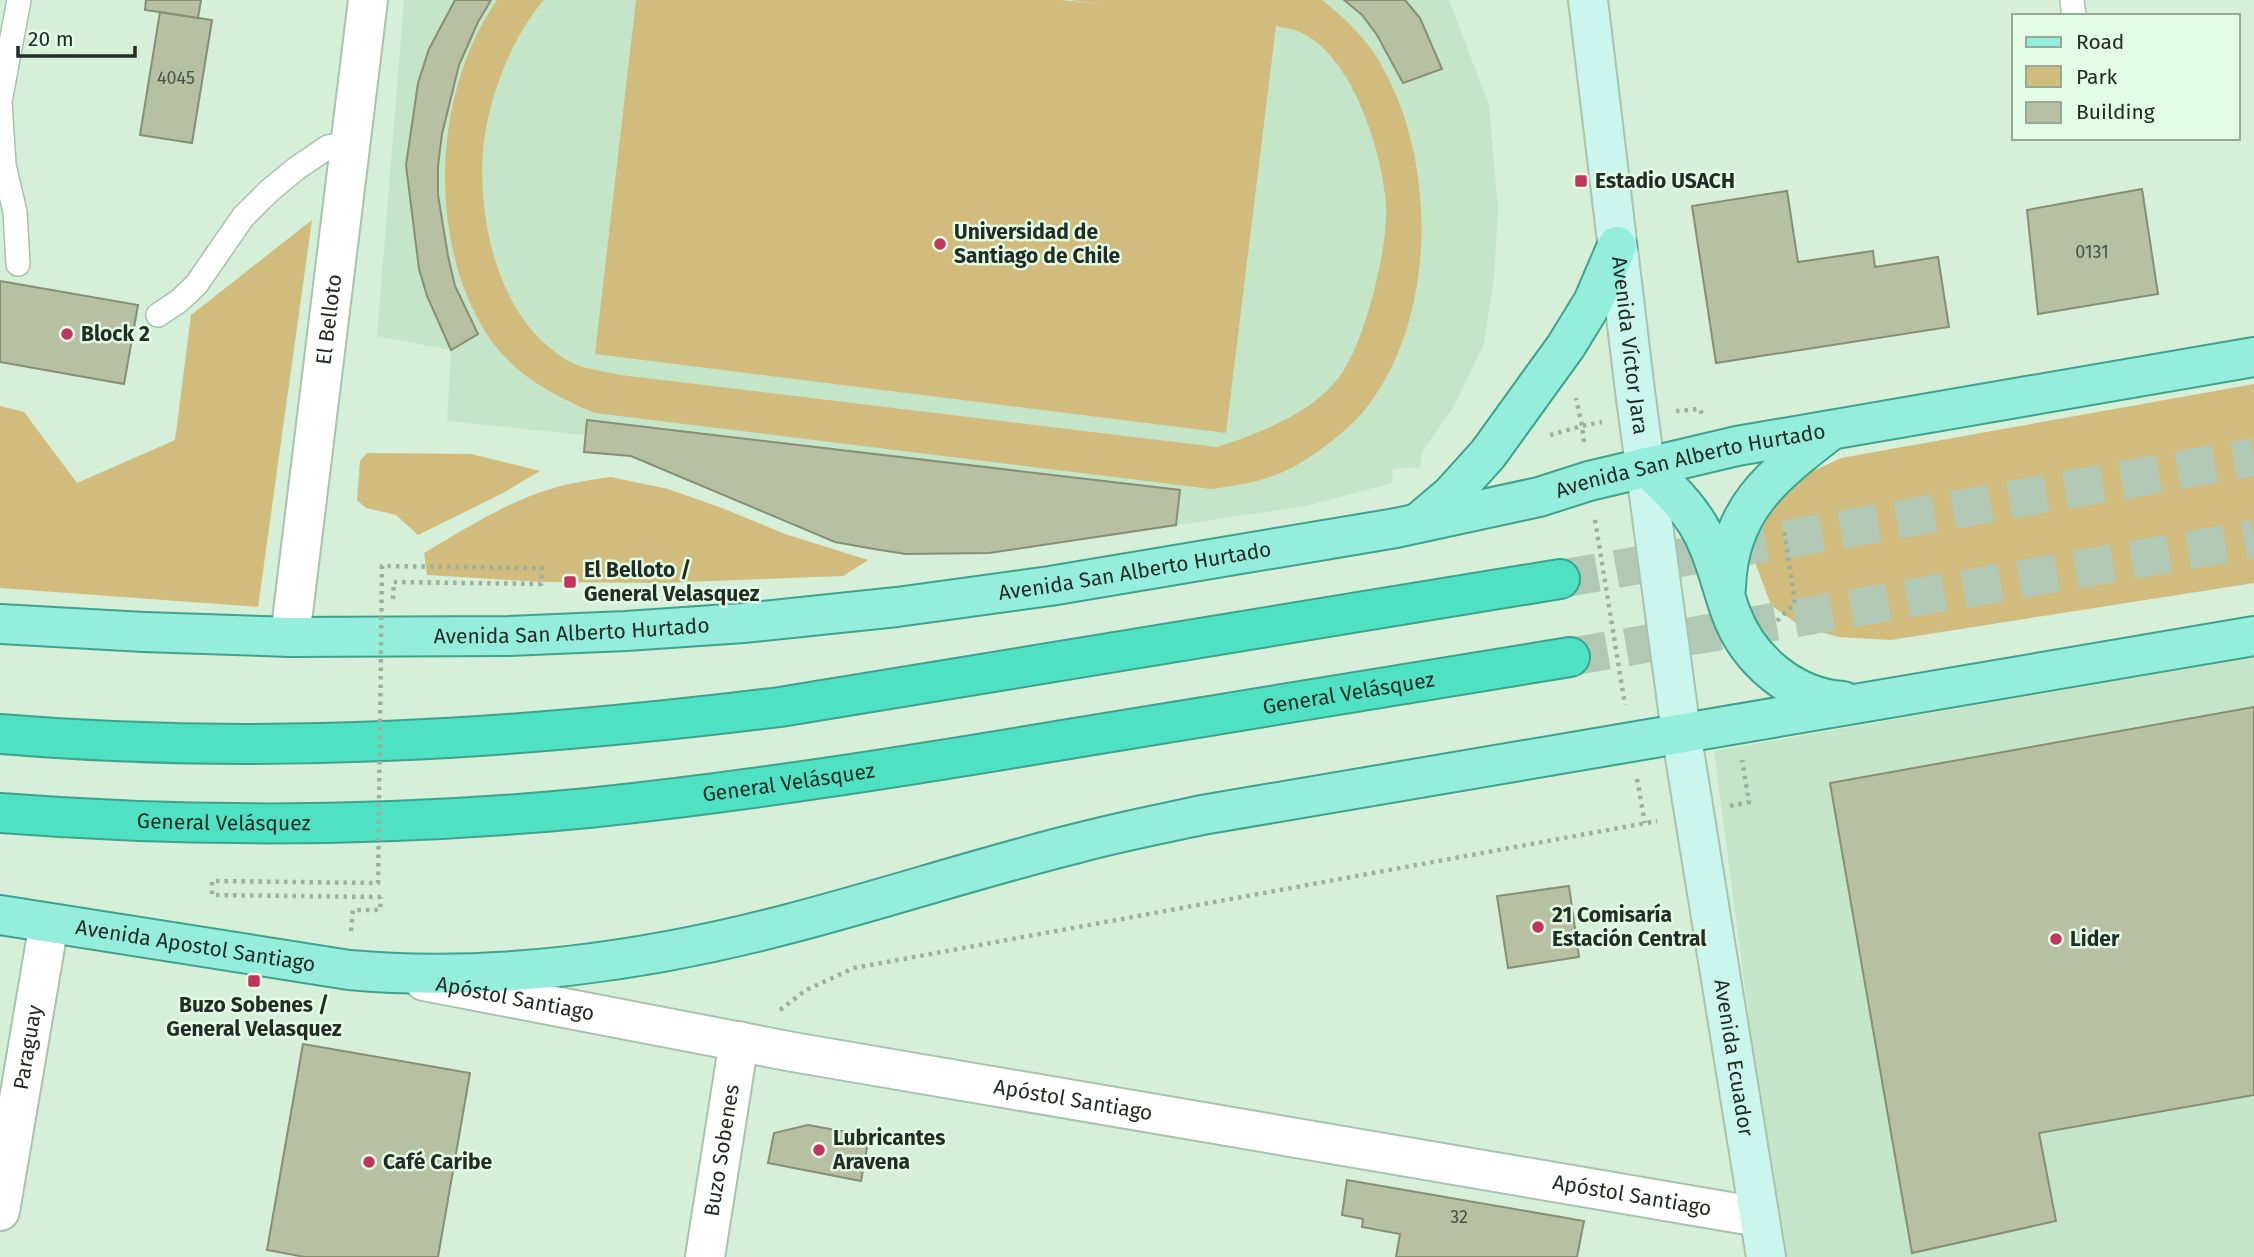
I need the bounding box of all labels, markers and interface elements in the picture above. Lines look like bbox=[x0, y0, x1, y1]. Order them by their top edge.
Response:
scale bar bbox=[18, 14, 135, 58]
legend bbox=[2012, 14, 2240, 140]
text: 20 m bbox=[28, 26, 74, 52]
text: Road bbox=[2076, 29, 2124, 55]
text: Park bbox=[2076, 64, 2118, 90]
house number: 4045 bbox=[157, 67, 195, 89]
text: Building bbox=[2076, 99, 2155, 125]
place label: Estadio USACH bbox=[1595, 168, 1735, 194]
marker: Estadio USACH bbox=[1573, 173, 1589, 189]
place label: Universidad de Santiago de Chile bbox=[954, 219, 1121, 269]
marker: Universidad de Santiago de Chile bbox=[932, 236, 948, 252]
house number: 0131 bbox=[2075, 241, 2109, 263]
street label: Avenida Víctor Jara bbox=[1606, 255, 1654, 436]
street label: El Belloto bbox=[310, 273, 347, 366]
place label: Block 2 bbox=[81, 321, 150, 347]
marker: Block 2 bbox=[59, 326, 75, 342]
street label: Avenida San Alberto Hurtado bbox=[1552, 418, 1827, 504]
street label: Avenida San Alberto Hurtado bbox=[997, 536, 1273, 606]
place label: El Belloto / General Velasquez bbox=[584, 557, 760, 607]
marker: El Belloto / General Velasquez bbox=[562, 574, 578, 590]
street label: Avenida San Alberto Hurtado bbox=[434, 612, 710, 649]
street label: General Velásquez bbox=[1261, 666, 1436, 720]
street label: General Velásquez bbox=[701, 757, 877, 808]
street label: General Velásquez bbox=[136, 808, 311, 836]
place label: 21 Comisaría Estación Central bbox=[1552, 902, 1707, 952]
street label: Avenida Apostol Santiago bbox=[74, 914, 317, 978]
marker: 21 Comisaría Estación Central bbox=[1530, 919, 1546, 935]
place label: Lider bbox=[2070, 926, 2120, 952]
marker: Lider bbox=[2048, 931, 2064, 947]
street label: Apóstol Santiago bbox=[434, 971, 597, 1027]
marker: Buzo Sobenes / General Velasquez bbox=[246, 973, 262, 989]
street label: Avenida Ecuador bbox=[1708, 977, 1759, 1138]
place label: Buzo Sobenes / General Velasquez bbox=[166, 992, 342, 1042]
street label: Paraguay bbox=[8, 1002, 48, 1092]
street label: Apóstol Santiago bbox=[992, 1074, 1155, 1126]
street label: Buzo Sobenes bbox=[699, 1082, 745, 1218]
place label: Lubricantes Aravena bbox=[832, 1125, 945, 1175]
marker: Lubricantes Aravena bbox=[811, 1142, 827, 1158]
place label: Café Caribe bbox=[383, 1149, 492, 1175]
marker: Café Caribe bbox=[361, 1154, 377, 1170]
street label: Apóstol Santiago bbox=[1551, 1169, 1713, 1222]
house number: 32 bbox=[1450, 1206, 1468, 1228]

